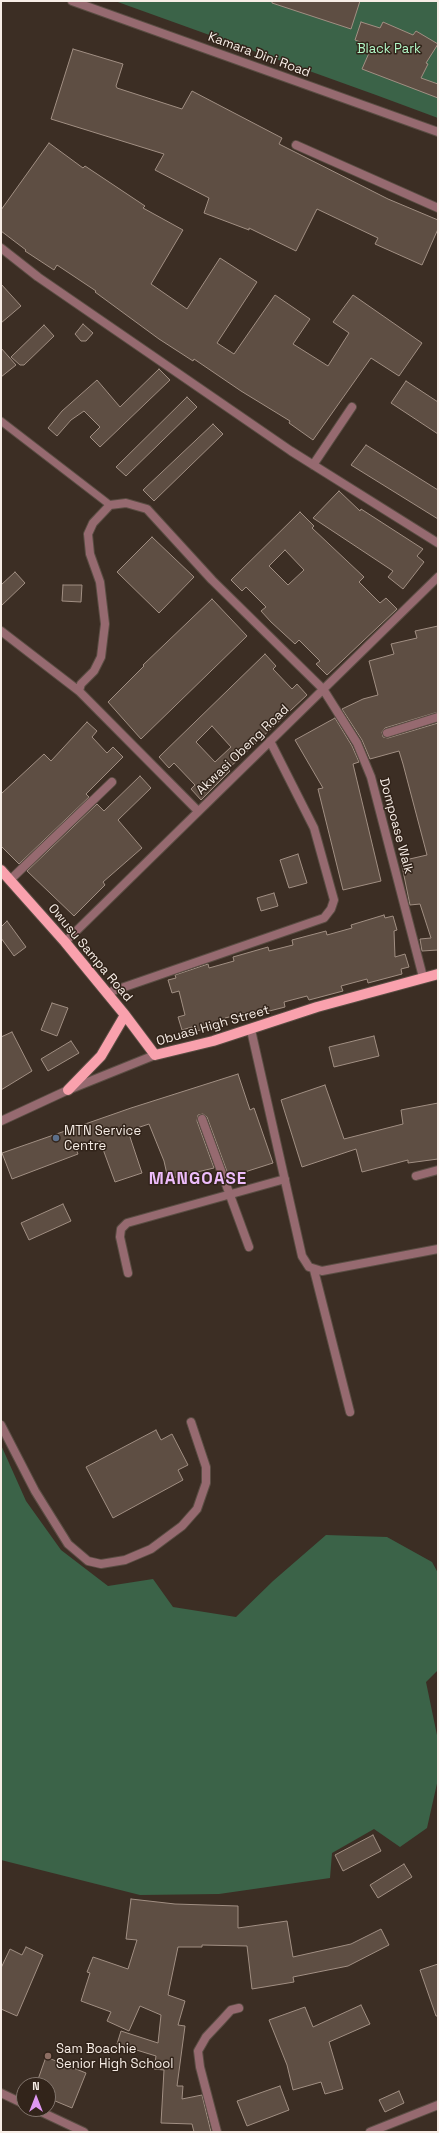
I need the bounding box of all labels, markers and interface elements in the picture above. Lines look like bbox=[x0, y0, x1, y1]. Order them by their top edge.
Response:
street label: Kamara Dini Road bbox=[206, 29, 312, 81]
park label: Black Park bbox=[357, 41, 421, 57]
street label: Akwasi Obeng Road bbox=[193, 702, 293, 798]
street label: Dompoase Walk bbox=[376, 776, 416, 876]
street label: Owusu Sampa Road bbox=[45, 901, 135, 1005]
street label: Obuasi High Street bbox=[155, 1002, 271, 1050]
place label: MTN Service Centre bbox=[64, 1123, 141, 1154]
marker: MTN Service Centre bbox=[51, 1133, 61, 1143]
district label: MANGOASE bbox=[149, 1169, 247, 1189]
place label: Sam Boachie Senior High School bbox=[56, 2041, 173, 2072]
marker: Sam Boachie Senior High School bbox=[43, 2051, 53, 2061]
north arrow bbox=[16, 2077, 56, 2117]
text: N bbox=[32, 2079, 40, 2093]

